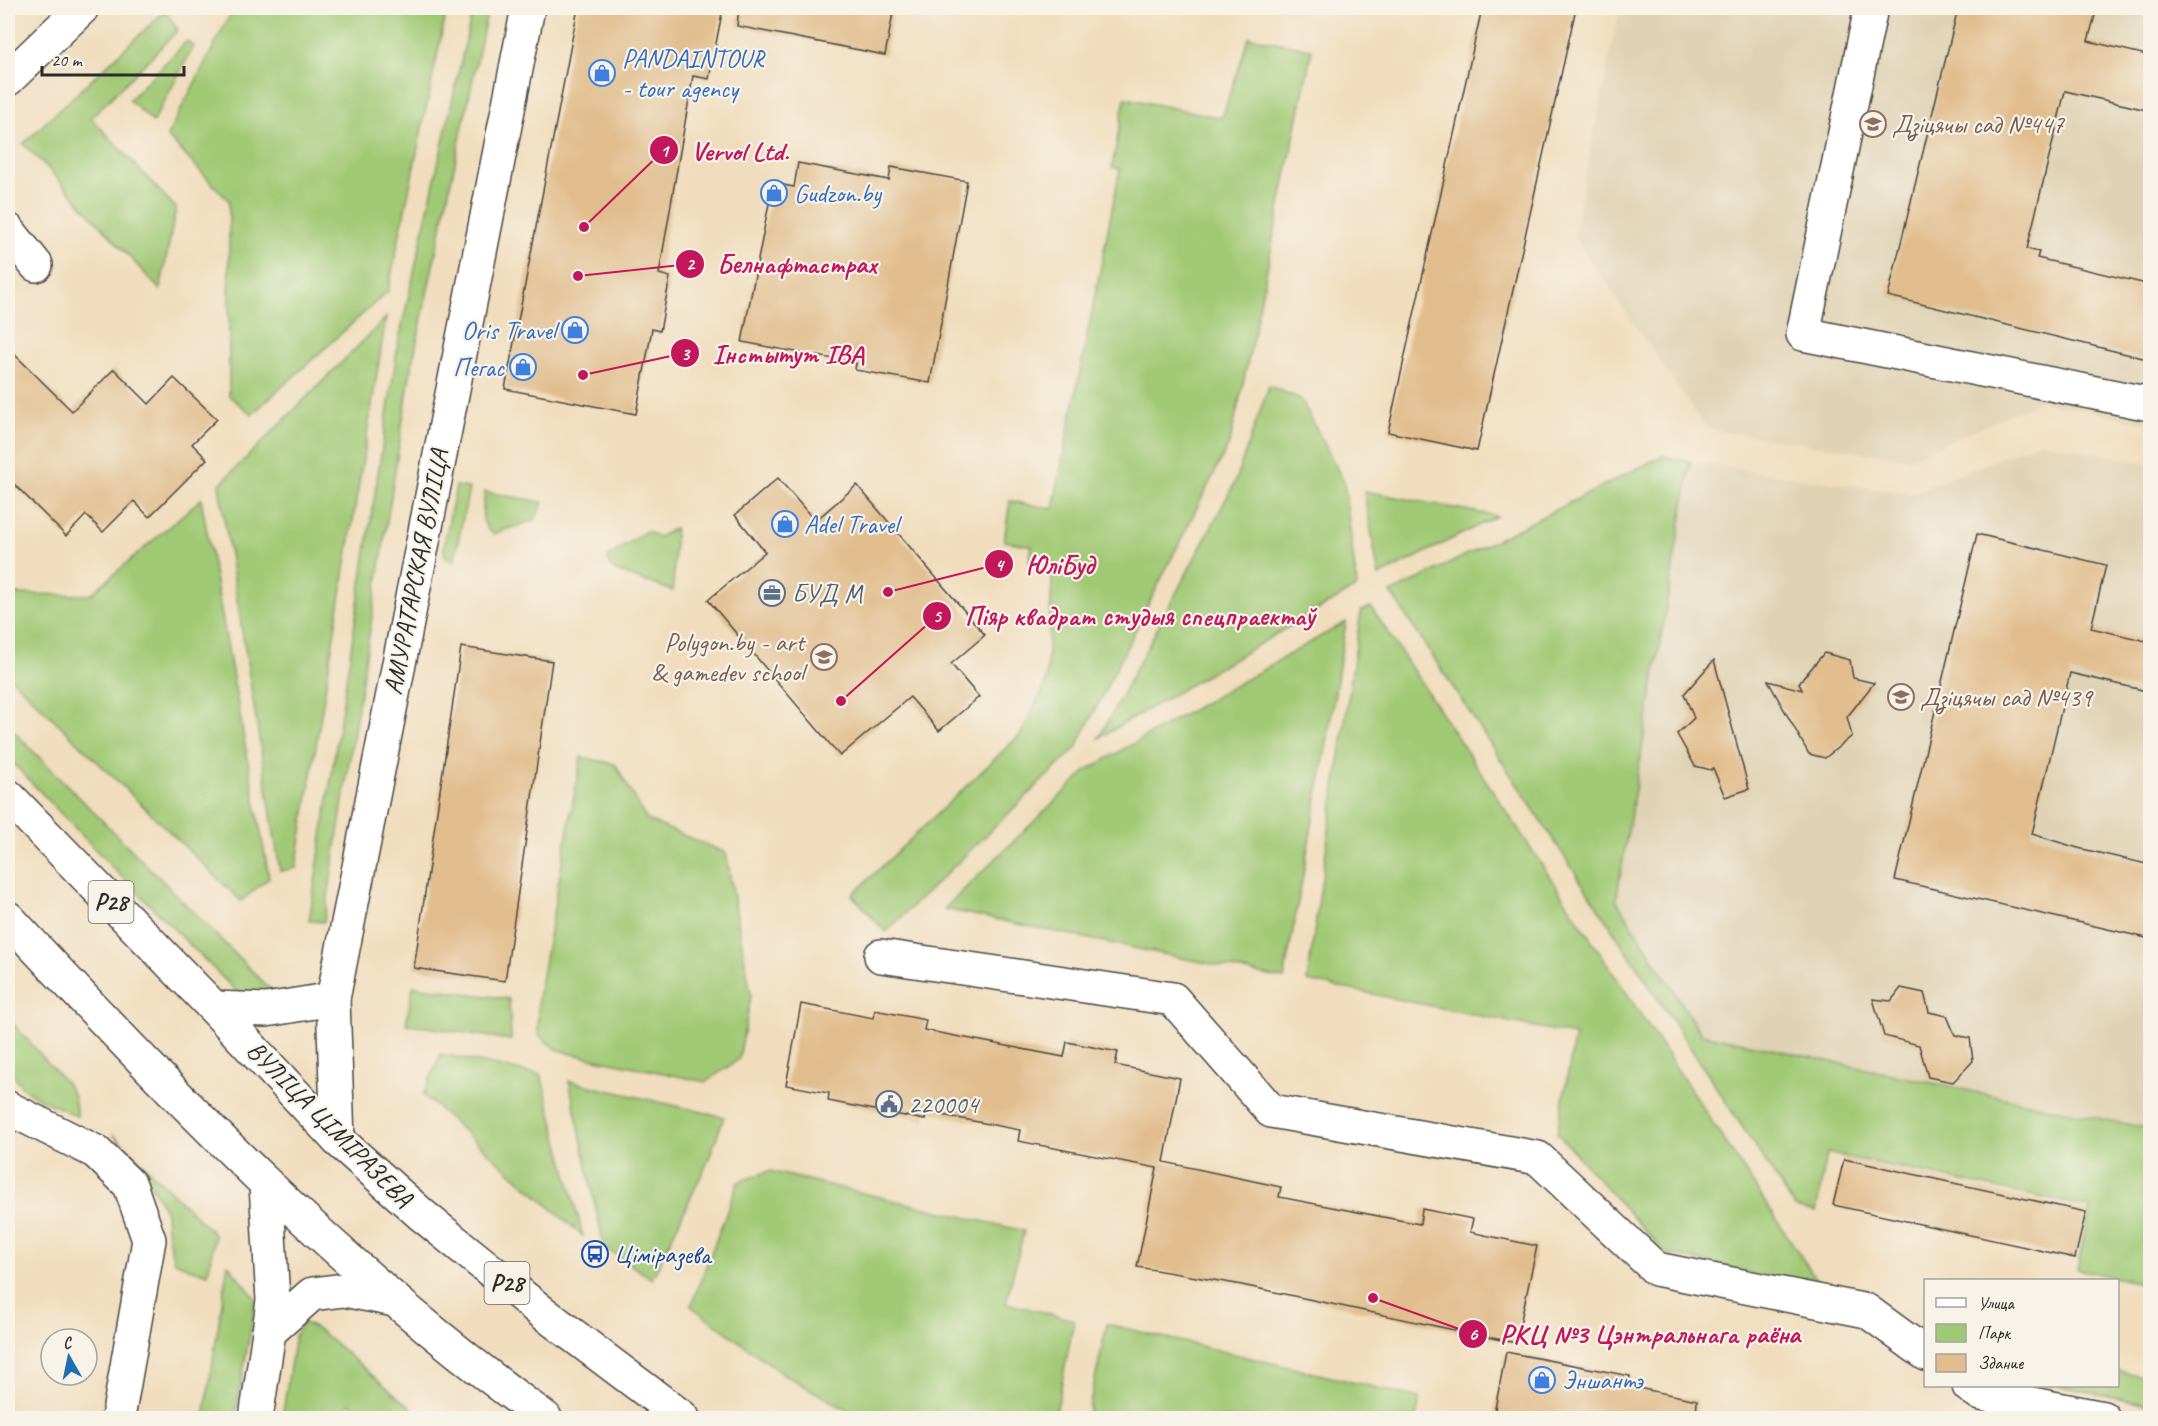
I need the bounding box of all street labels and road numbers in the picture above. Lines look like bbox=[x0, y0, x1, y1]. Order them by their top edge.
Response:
street label: АМУРАТАРСКАЯ ВУЛІЦА bbox=[376, 445, 456, 697]
road number: Р28 bbox=[88, 881, 134, 923]
street label: ВУЛІЦА ЦІМІРАЗЕВА bbox=[240, 1034, 421, 1215]
road number: Р28 bbox=[484, 1262, 530, 1304]

